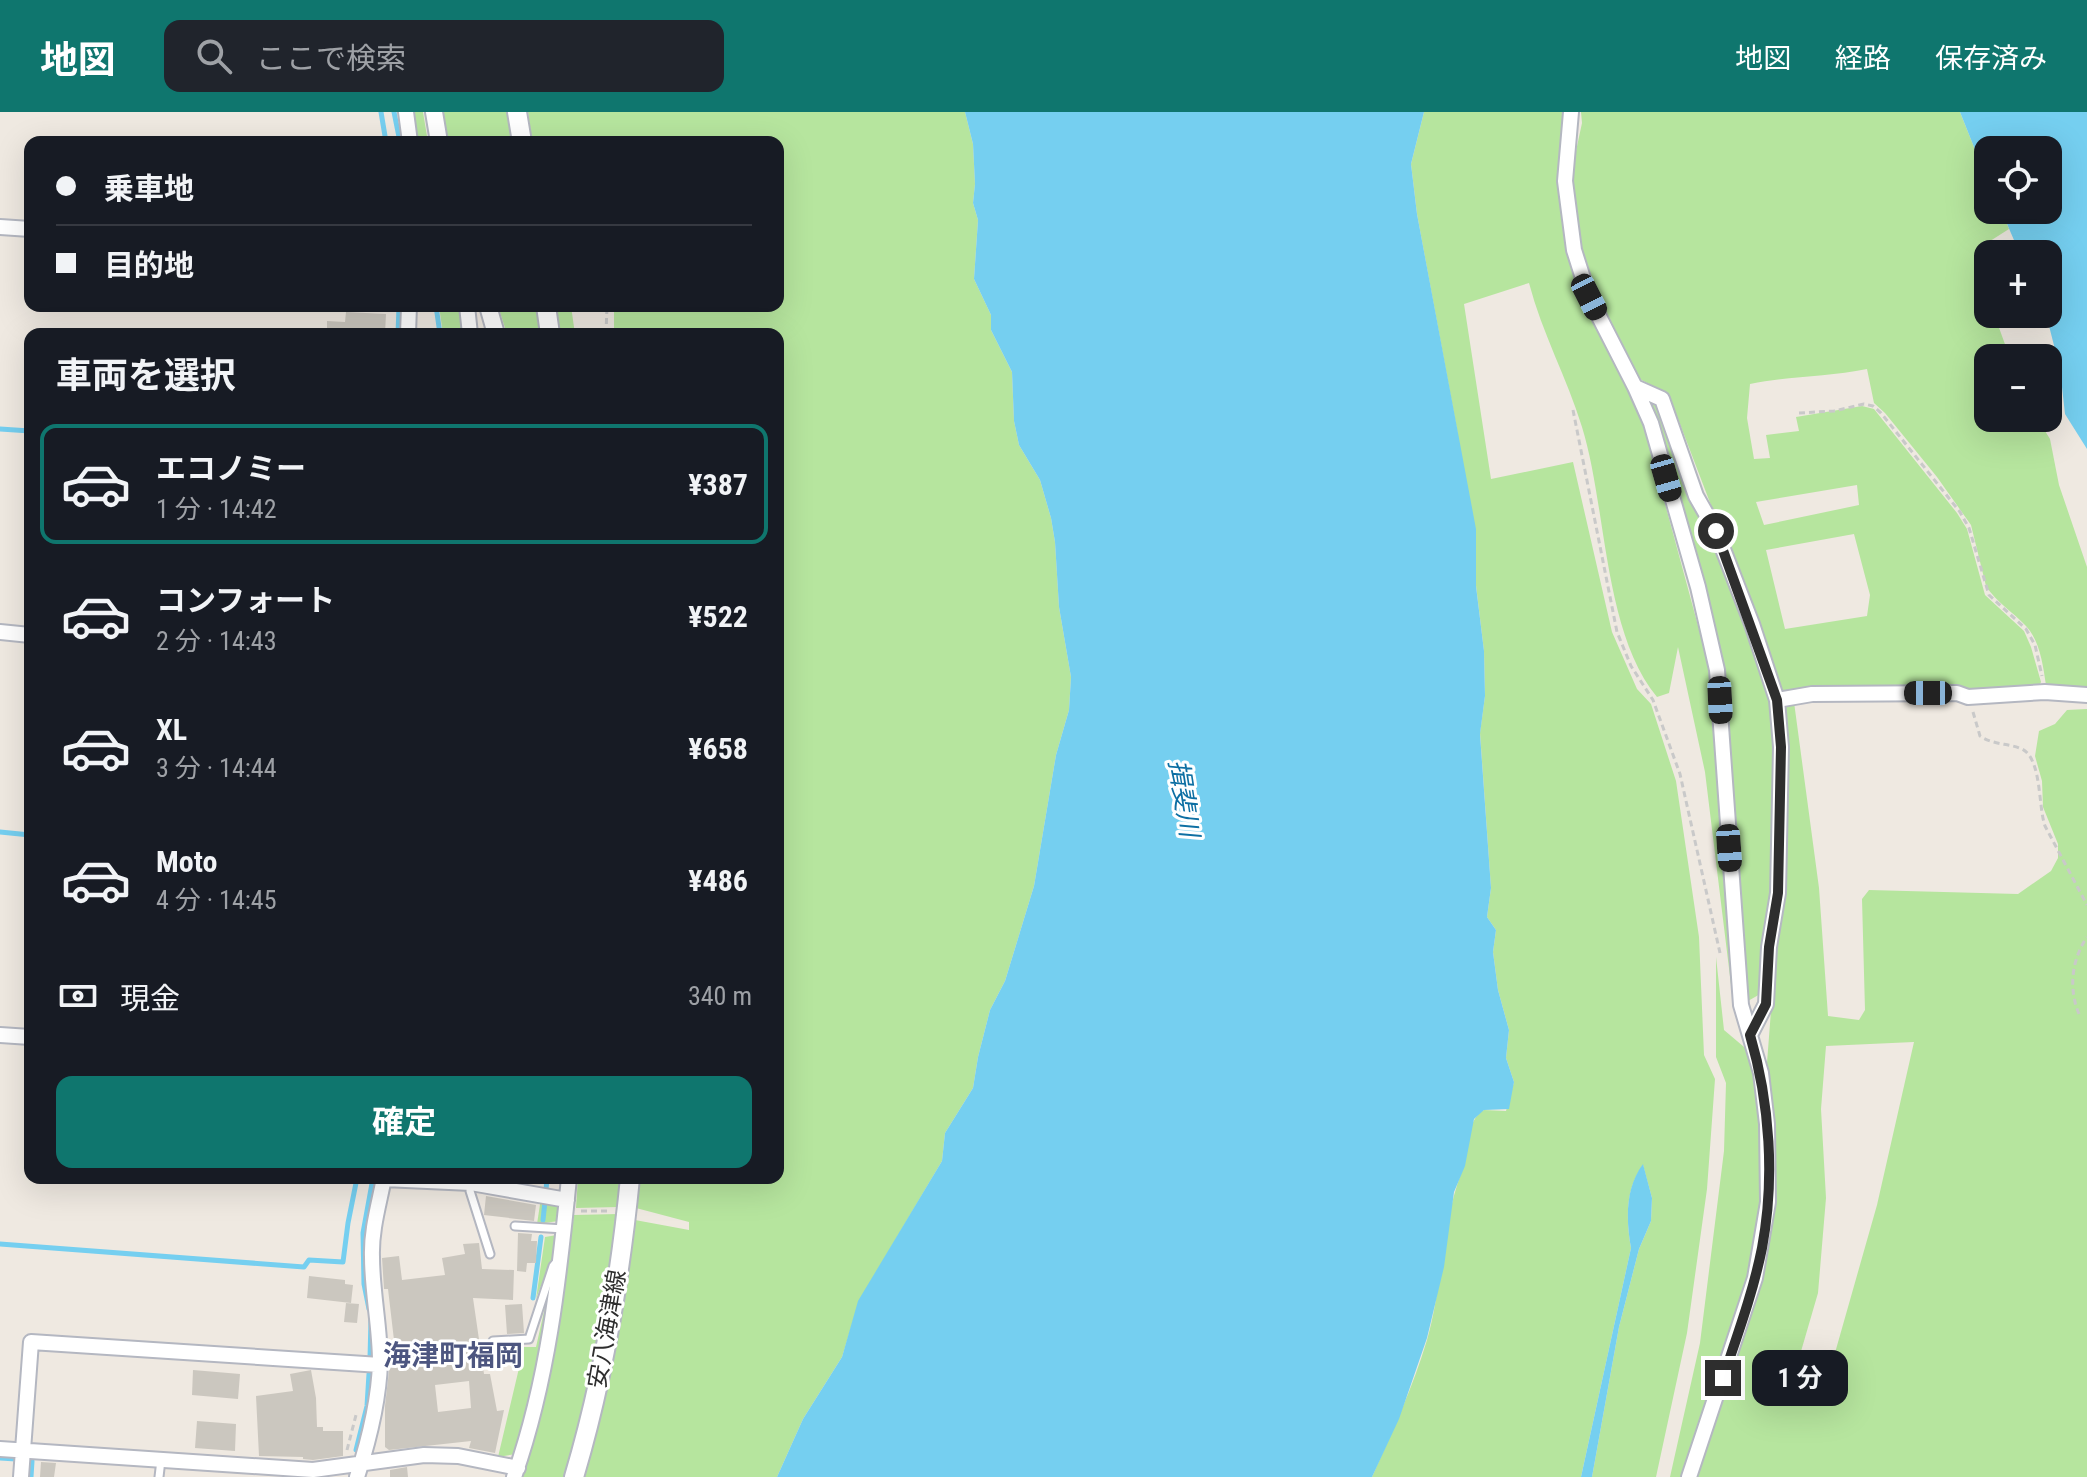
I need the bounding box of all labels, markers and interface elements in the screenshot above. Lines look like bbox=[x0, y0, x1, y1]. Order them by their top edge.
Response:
search box bbox=[164, 20, 724, 92]
icon: search bbox=[192, 34, 236, 78]
text: 地図 bbox=[40, 38, 116, 82]
text: ここで検索 bbox=[256, 41, 406, 76]
text: 地図 bbox=[1735, 42, 1791, 75]
text: 経路 bbox=[1835, 42, 1891, 75]
text: 保存済み bbox=[1935, 42, 2047, 75]
map controls bbox=[1974, 136, 2062, 432]
button: locate bbox=[1974, 136, 2062, 224]
text: 乗車地 bbox=[104, 171, 194, 206]
button: + bbox=[1974, 240, 2062, 328]
text: 目的地 bbox=[104, 248, 194, 283]
car bbox=[1567, 270, 1611, 324]
button: − bbox=[1974, 344, 2062, 432]
text: 車両を選択 bbox=[56, 355, 236, 397]
icon: car bbox=[60, 448, 132, 520]
text: エコノミー bbox=[156, 451, 306, 486]
car bbox=[1648, 452, 1684, 504]
text: ¥387 bbox=[688, 467, 748, 502]
text: 1 分 · 14:42 bbox=[156, 494, 276, 524]
route start bbox=[1698, 513, 1734, 549]
icon: car bbox=[60, 580, 132, 652]
text: コンフォート bbox=[156, 583, 335, 618]
text: ¥522 bbox=[688, 599, 748, 634]
text: 2 分 · 14:43 bbox=[156, 626, 276, 656]
car bbox=[1707, 675, 1733, 725]
car bbox=[1904, 681, 1952, 705]
icon: car bbox=[60, 712, 132, 784]
text: XL bbox=[156, 712, 187, 747]
text: ¥658 bbox=[688, 731, 748, 766]
text: 3 分 · 14:44 bbox=[156, 753, 276, 783]
water label: 揖斐川 bbox=[1163, 757, 1205, 842]
car bbox=[1715, 823, 1743, 873]
icon: car bbox=[60, 844, 132, 916]
text: Moto bbox=[156, 844, 217, 879]
text: ¥486 bbox=[688, 863, 748, 898]
text: 4 分 · 14:45 bbox=[156, 885, 276, 915]
icon: cash bbox=[56, 974, 100, 1018]
text: 現金 bbox=[120, 981, 180, 1016]
text: 340 m bbox=[688, 981, 752, 1011]
button: 確定 bbox=[56, 1076, 752, 1168]
street label: 安八海津線 bbox=[583, 1267, 631, 1391]
district label: 海津町福岡 bbox=[383, 1339, 523, 1372]
callout: 1 分 bbox=[1751, 1350, 1847, 1406]
route end bbox=[1705, 1360, 1741, 1396]
text: 1 分 bbox=[1777, 1363, 1823, 1393]

